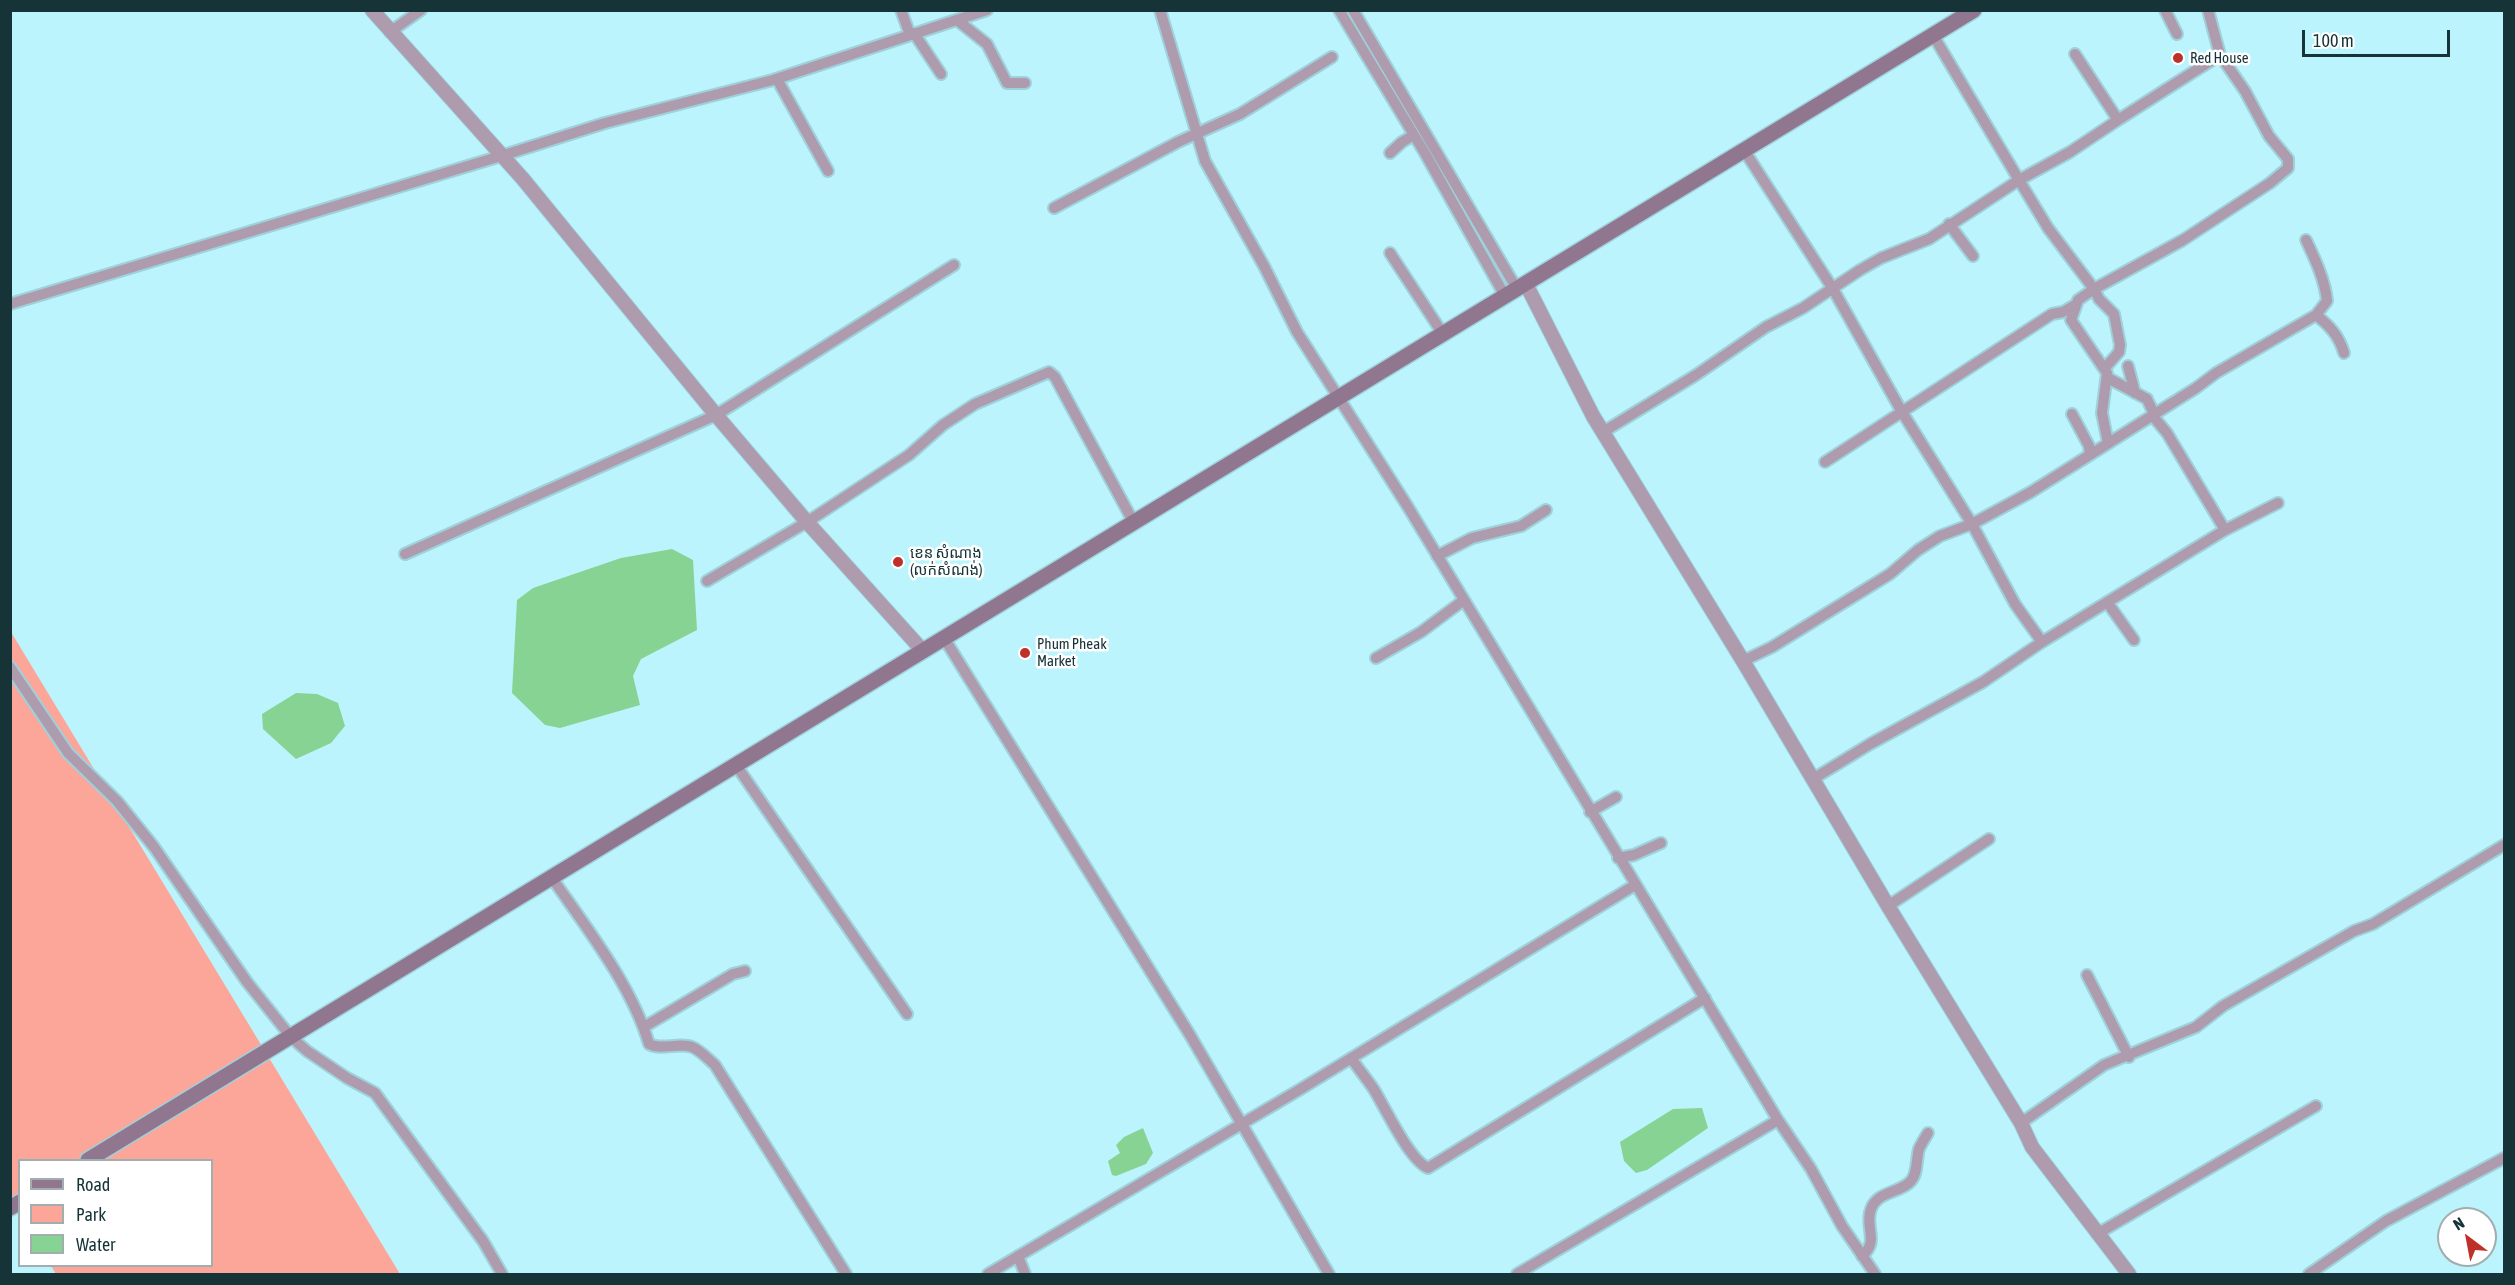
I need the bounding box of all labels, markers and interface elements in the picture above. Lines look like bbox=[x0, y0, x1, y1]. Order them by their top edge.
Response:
scale bar bbox=[2305, 18, 2454, 56]
text: 100 m bbox=[2313, 30, 2354, 51]
place label: Red House bbox=[2190, 49, 2249, 67]
marker: Red House bbox=[2171, 51, 2185, 65]
place label: ខេន សំណាង (លក់សំណង់) bbox=[910, 544, 983, 579]
marker: ខេន សំណាង (លក់សំណង់) bbox=[891, 555, 905, 569]
place label: Phum Pheak Market bbox=[1037, 635, 1107, 670]
marker: Phum Pheak Market bbox=[1018, 646, 1032, 660]
legend bbox=[18, 1159, 213, 1267]
text: Road bbox=[76, 1174, 110, 1195]
text: Park bbox=[76, 1204, 106, 1225]
north arrow bbox=[2437, 1207, 2497, 1267]
text: N bbox=[2450, 1213, 2467, 1234]
text: Water bbox=[76, 1234, 115, 1255]

